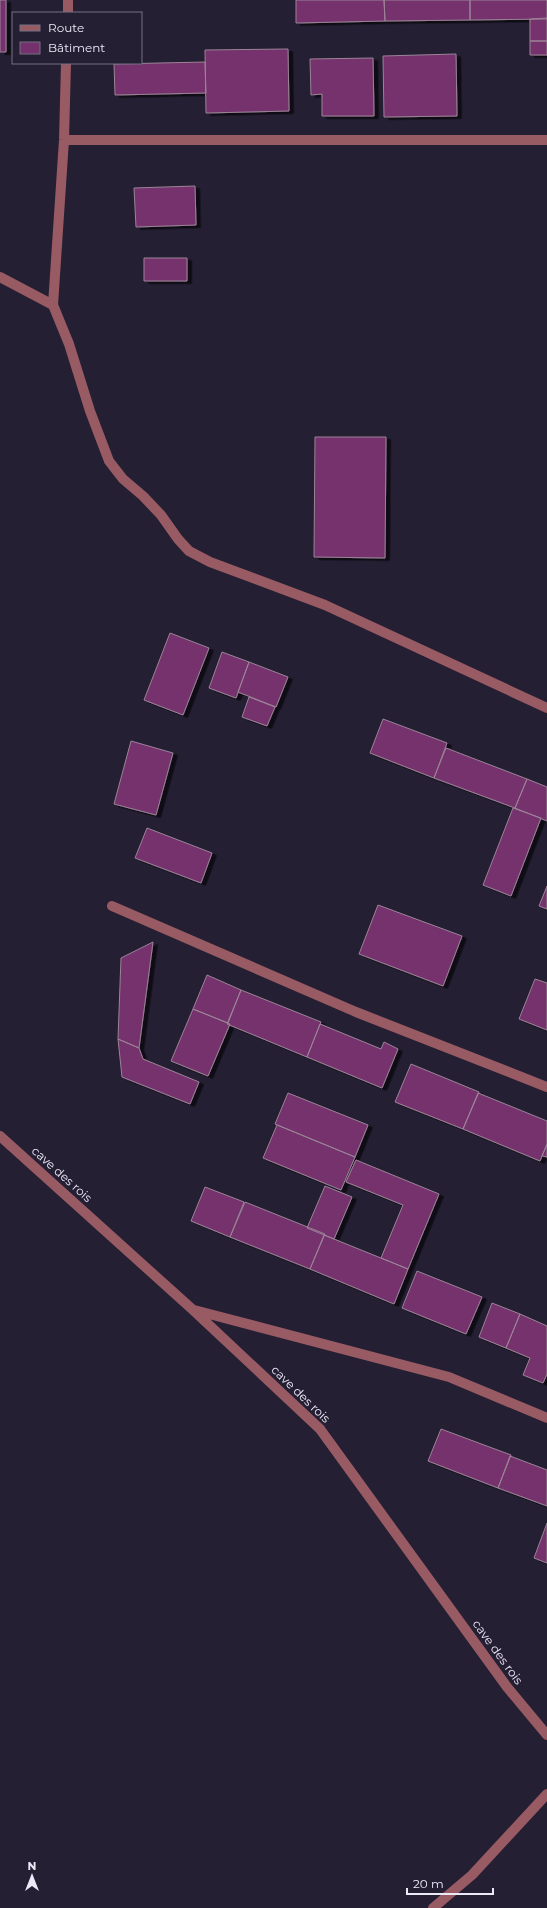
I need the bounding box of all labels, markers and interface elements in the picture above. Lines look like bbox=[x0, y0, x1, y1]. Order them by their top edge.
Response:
legend bbox=[12, 12, 142, 64]
text: Route bbox=[48, 20, 84, 35]
text: Bâtiment bbox=[48, 40, 105, 55]
street label: cave des rois bbox=[29, 1143, 95, 1205]
street label: cave des rois bbox=[268, 1362, 334, 1426]
street label: cave des rois bbox=[470, 1617, 527, 1687]
north arrow bbox=[12, 1856, 52, 1896]
text: N bbox=[28, 1859, 36, 1873]
scale bar bbox=[407, 1870, 493, 1896]
text: 20 m bbox=[413, 1876, 444, 1891]

